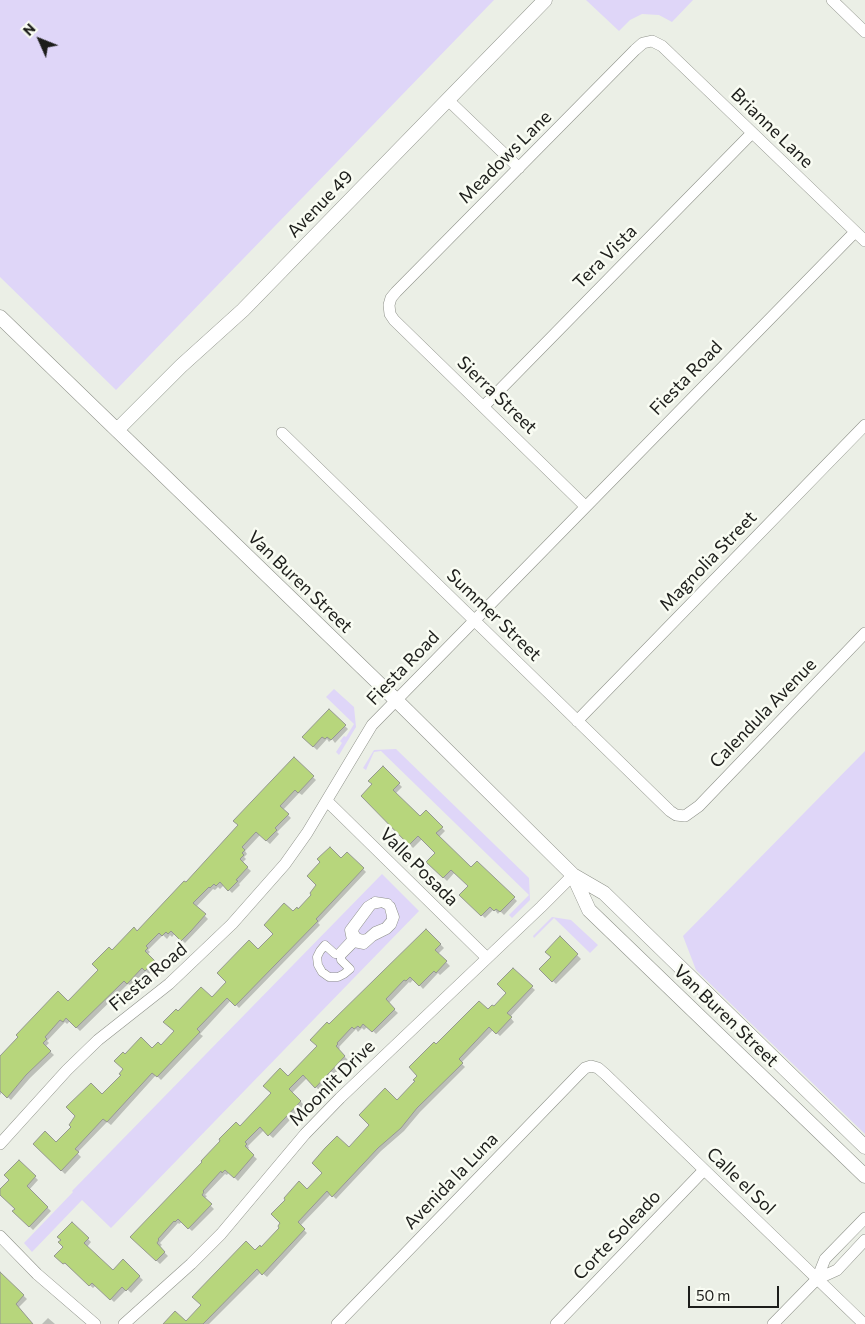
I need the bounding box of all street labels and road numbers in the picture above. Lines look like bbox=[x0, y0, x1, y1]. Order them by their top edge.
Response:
street label: Brianne Lane bbox=[726, 83, 818, 173]
street label: Meadows Lane bbox=[454, 106, 556, 208]
street label: Avenue 49 bbox=[283, 166, 357, 242]
street label: Tera Vista bbox=[569, 221, 641, 293]
street label: Fiesta Road bbox=[645, 336, 727, 420]
street label: Sierra Street bbox=[453, 352, 541, 438]
street label: Magnolia Street bbox=[655, 507, 761, 615]
street label: Van Buren Street bbox=[243, 527, 357, 637]
street label: Summer Street bbox=[442, 564, 546, 666]
street label: Fiesta Road bbox=[362, 626, 444, 710]
street label: Calendula Avenue bbox=[705, 654, 821, 772]
street label: Valle Posada bbox=[375, 823, 463, 911]
street label: Fiesta Road bbox=[105, 938, 191, 1016]
street label: Van Buren Street bbox=[669, 961, 783, 1071]
street label: Moonlit Drive bbox=[285, 1036, 379, 1130]
street label: Avenida la Luna bbox=[400, 1128, 502, 1234]
street label: Calle el Sol bbox=[702, 1143, 780, 1219]
street label: Corte Soleado bbox=[569, 1186, 665, 1284]

